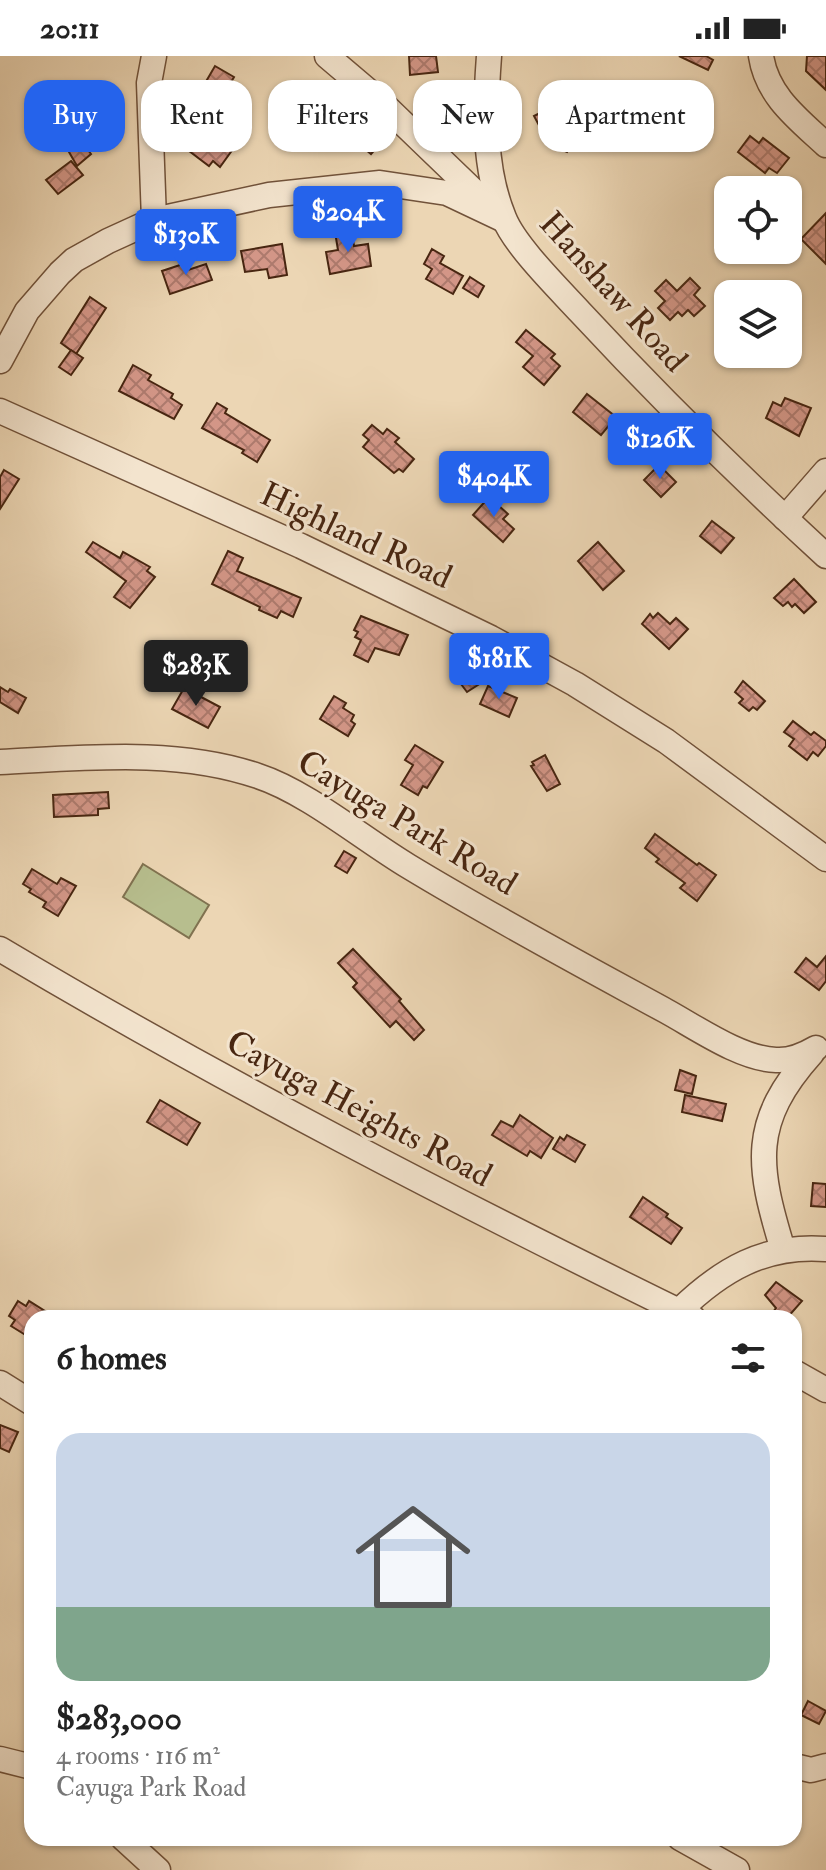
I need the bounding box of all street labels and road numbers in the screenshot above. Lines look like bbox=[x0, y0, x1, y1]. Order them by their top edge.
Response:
street label: Hanshaw Road bbox=[530, 203, 697, 381]
street label: Highland Road bbox=[253, 473, 459, 599]
street label: Cayuga Park Road bbox=[289, 740, 525, 906]
street label: Cayuga Heights Road bbox=[219, 1021, 499, 1197]

